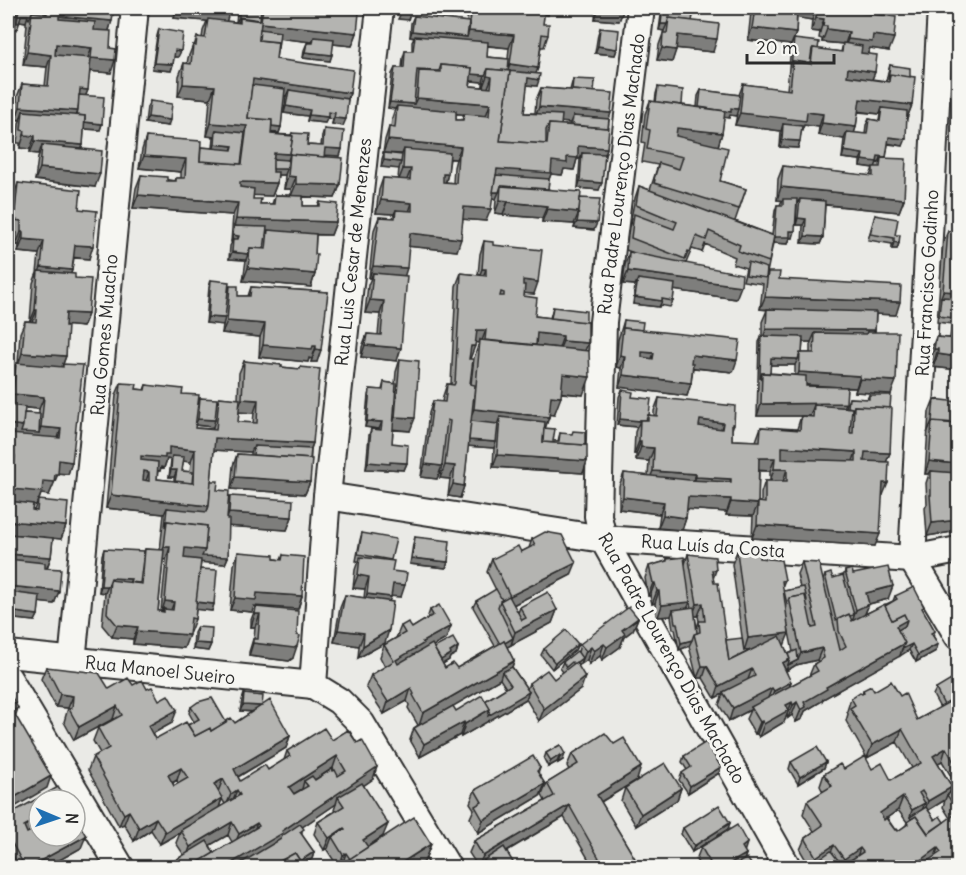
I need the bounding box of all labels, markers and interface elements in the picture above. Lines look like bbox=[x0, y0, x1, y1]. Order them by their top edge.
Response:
scale bar bbox=[747, 27, 834, 65]
street label: Rua Padre Lourenço Dias Machado bbox=[592, 32, 650, 316]
text: 20 m bbox=[756, 36, 798, 59]
street label: Rua Luis Cesar de Menenzes bbox=[330, 137, 376, 367]
street label: Rua Francisco Godinho bbox=[911, 189, 943, 377]
street label: Rua Gomes Muacho bbox=[85, 253, 123, 417]
street label: Rua Padre Lourenço Dias Machado bbox=[593, 528, 751, 788]
street label: Rua Luís da Costa bbox=[640, 529, 786, 563]
street label: Rua Manoel Sueiro bbox=[84, 651, 236, 689]
north arrow bbox=[27, 788, 87, 848]
text: N bbox=[62, 813, 82, 824]

